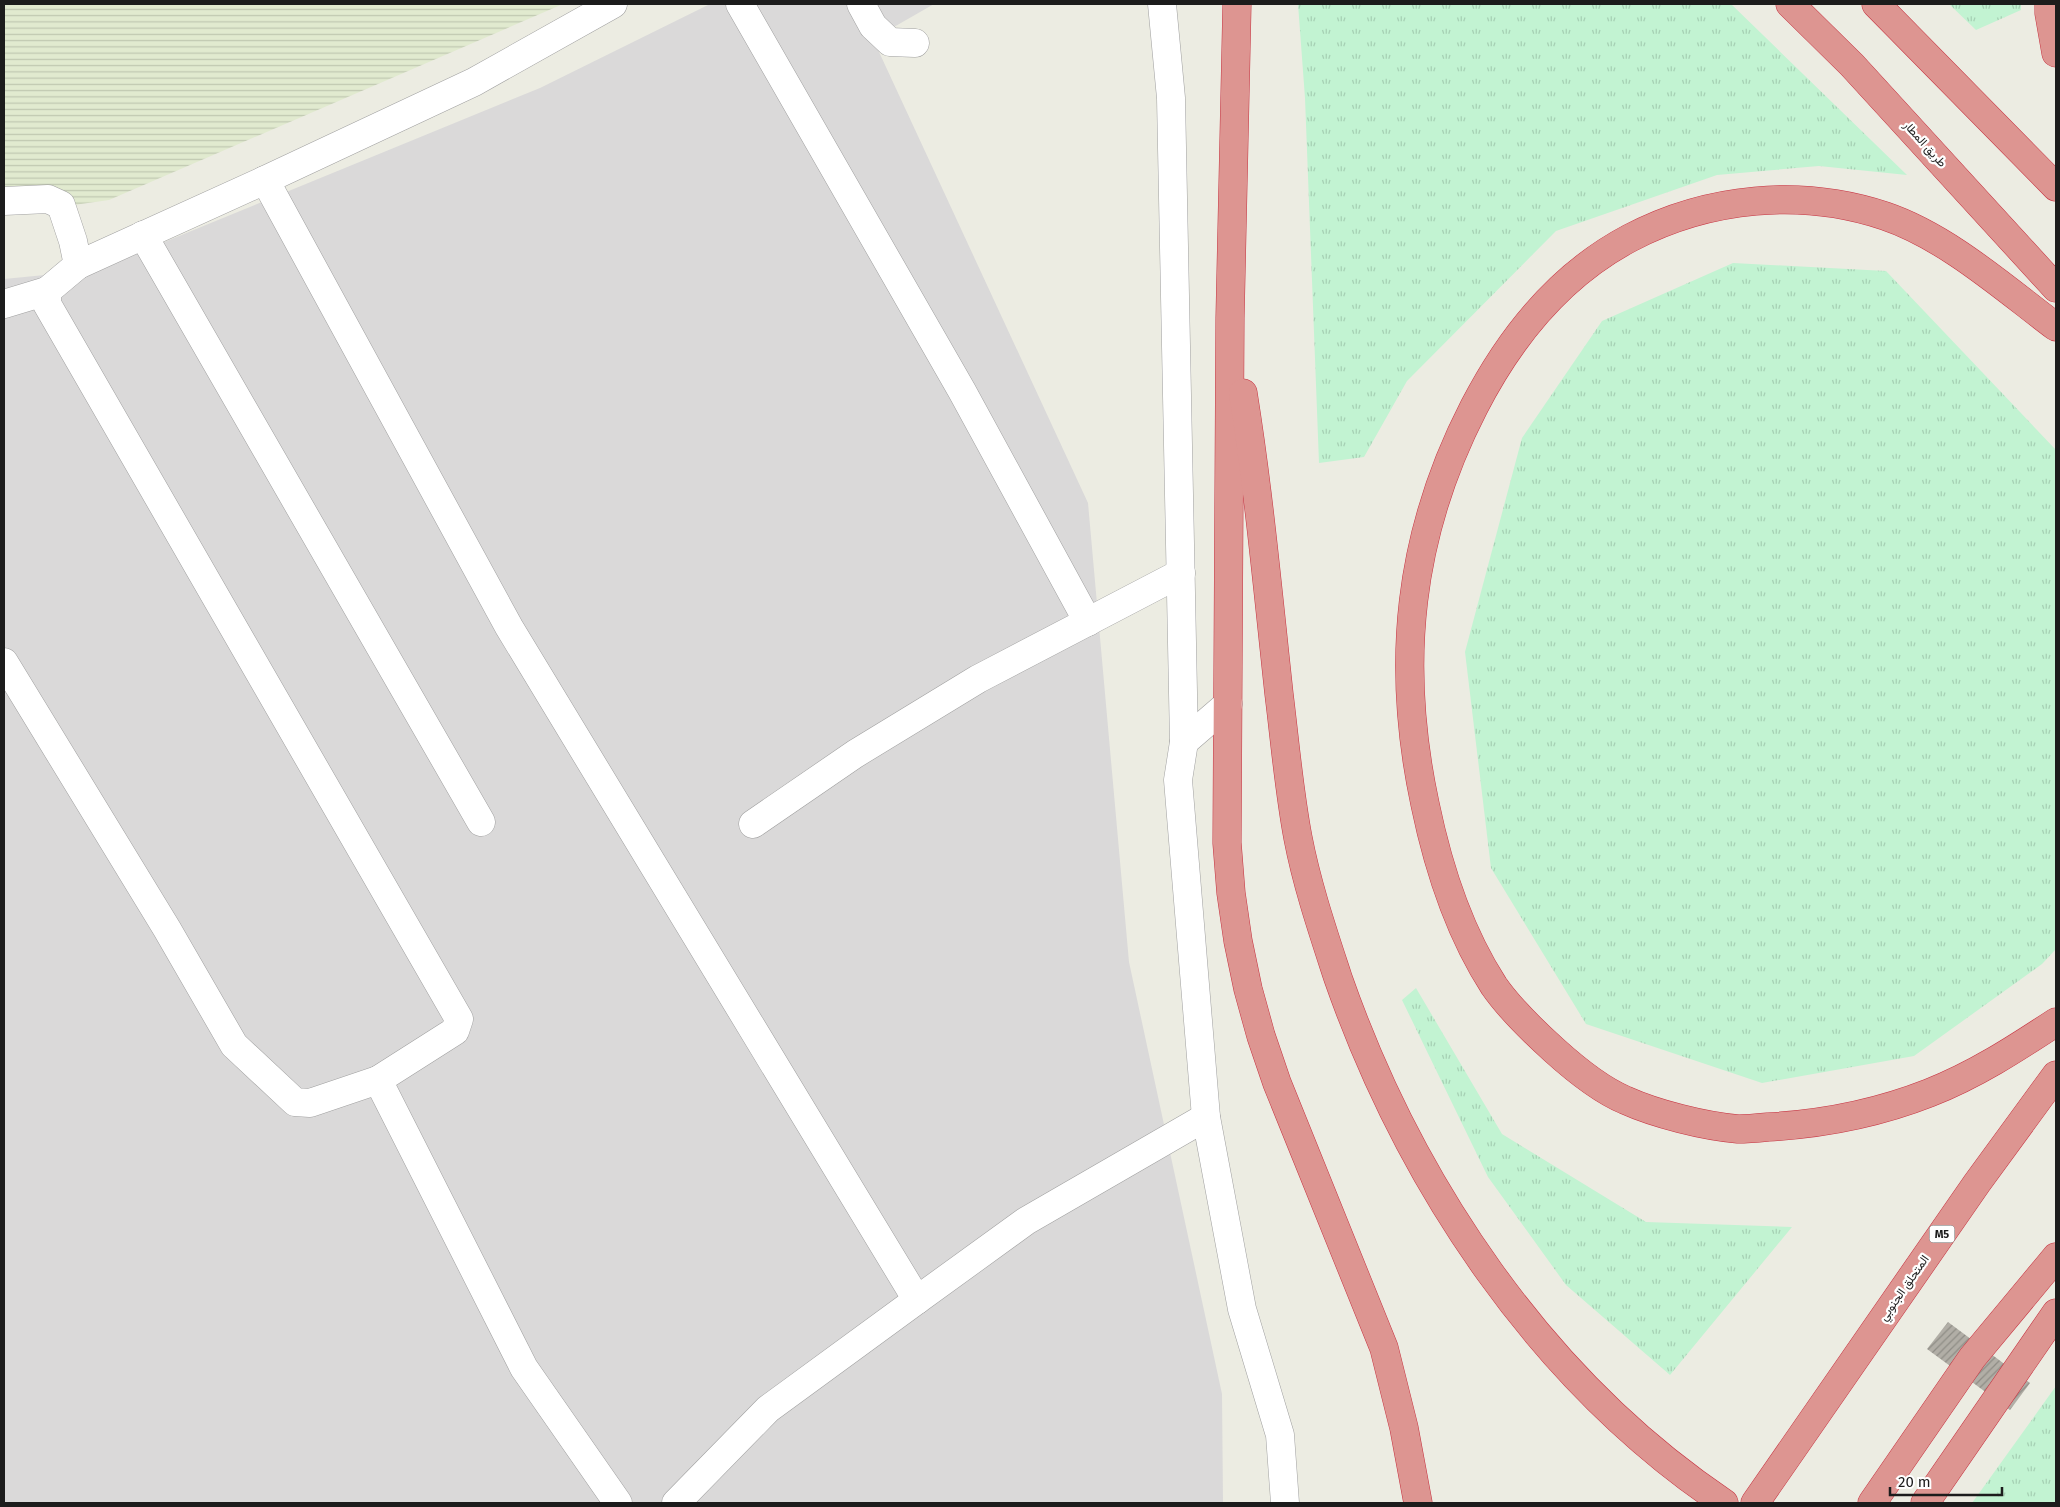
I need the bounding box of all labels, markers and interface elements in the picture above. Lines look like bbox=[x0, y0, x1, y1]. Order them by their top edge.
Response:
street label: طريق المطار bbox=[1899, 117, 1949, 171]
road number: M5 bbox=[1930, 1226, 1954, 1242]
street label: المتحلق الجنوبي bbox=[1876, 1252, 1934, 1325]
scale bar bbox=[1890, 1464, 2002, 1496]
text: 20 m bbox=[1898, 1473, 1931, 1491]

